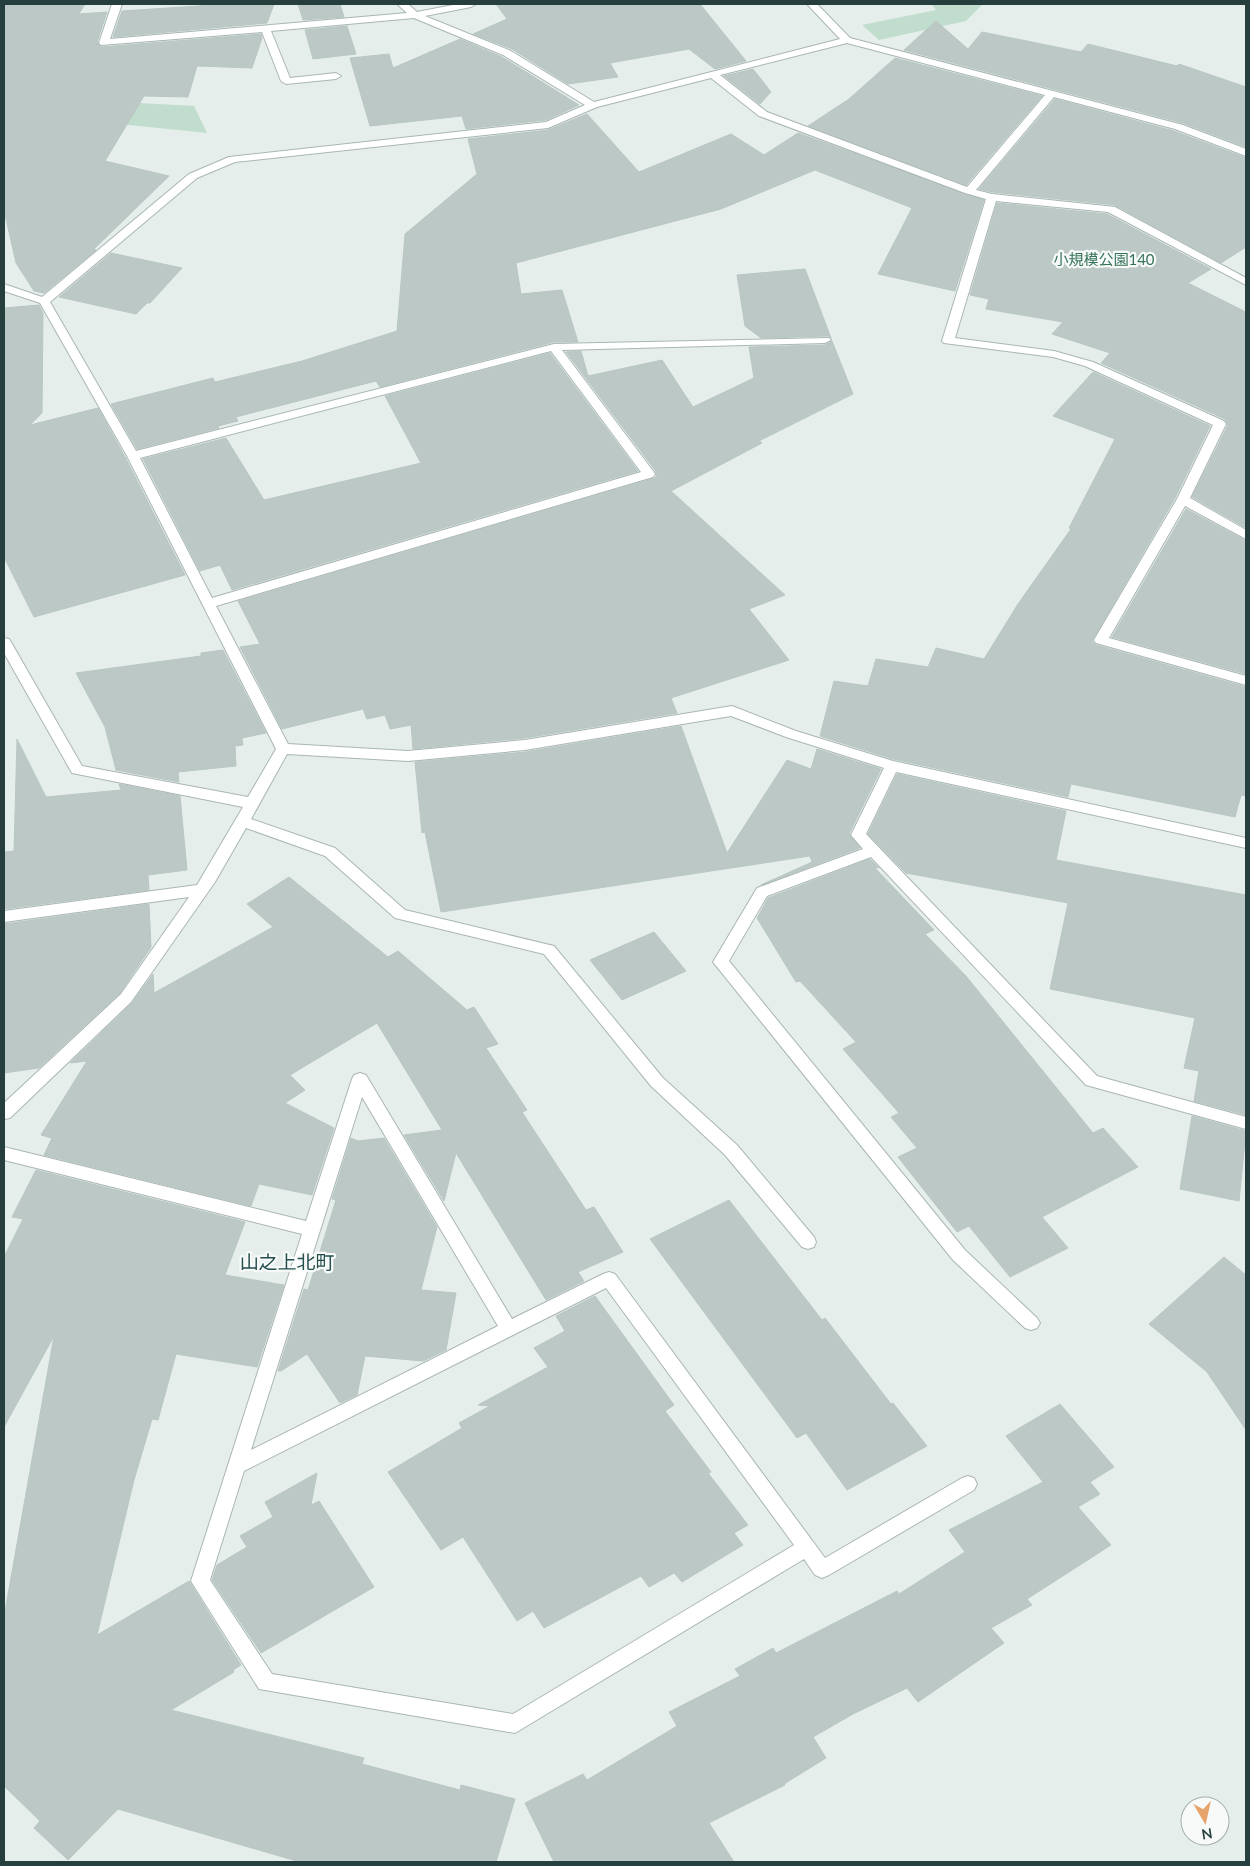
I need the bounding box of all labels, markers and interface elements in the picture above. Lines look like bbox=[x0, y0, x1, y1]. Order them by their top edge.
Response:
park label: 小規模公園140 bbox=[1053, 250, 1155, 268]
district label: 山之上北町 bbox=[239, 1250, 335, 1273]
north arrow bbox=[1180, 1796, 1230, 1846]
text: N bbox=[1200, 1825, 1214, 1844]

